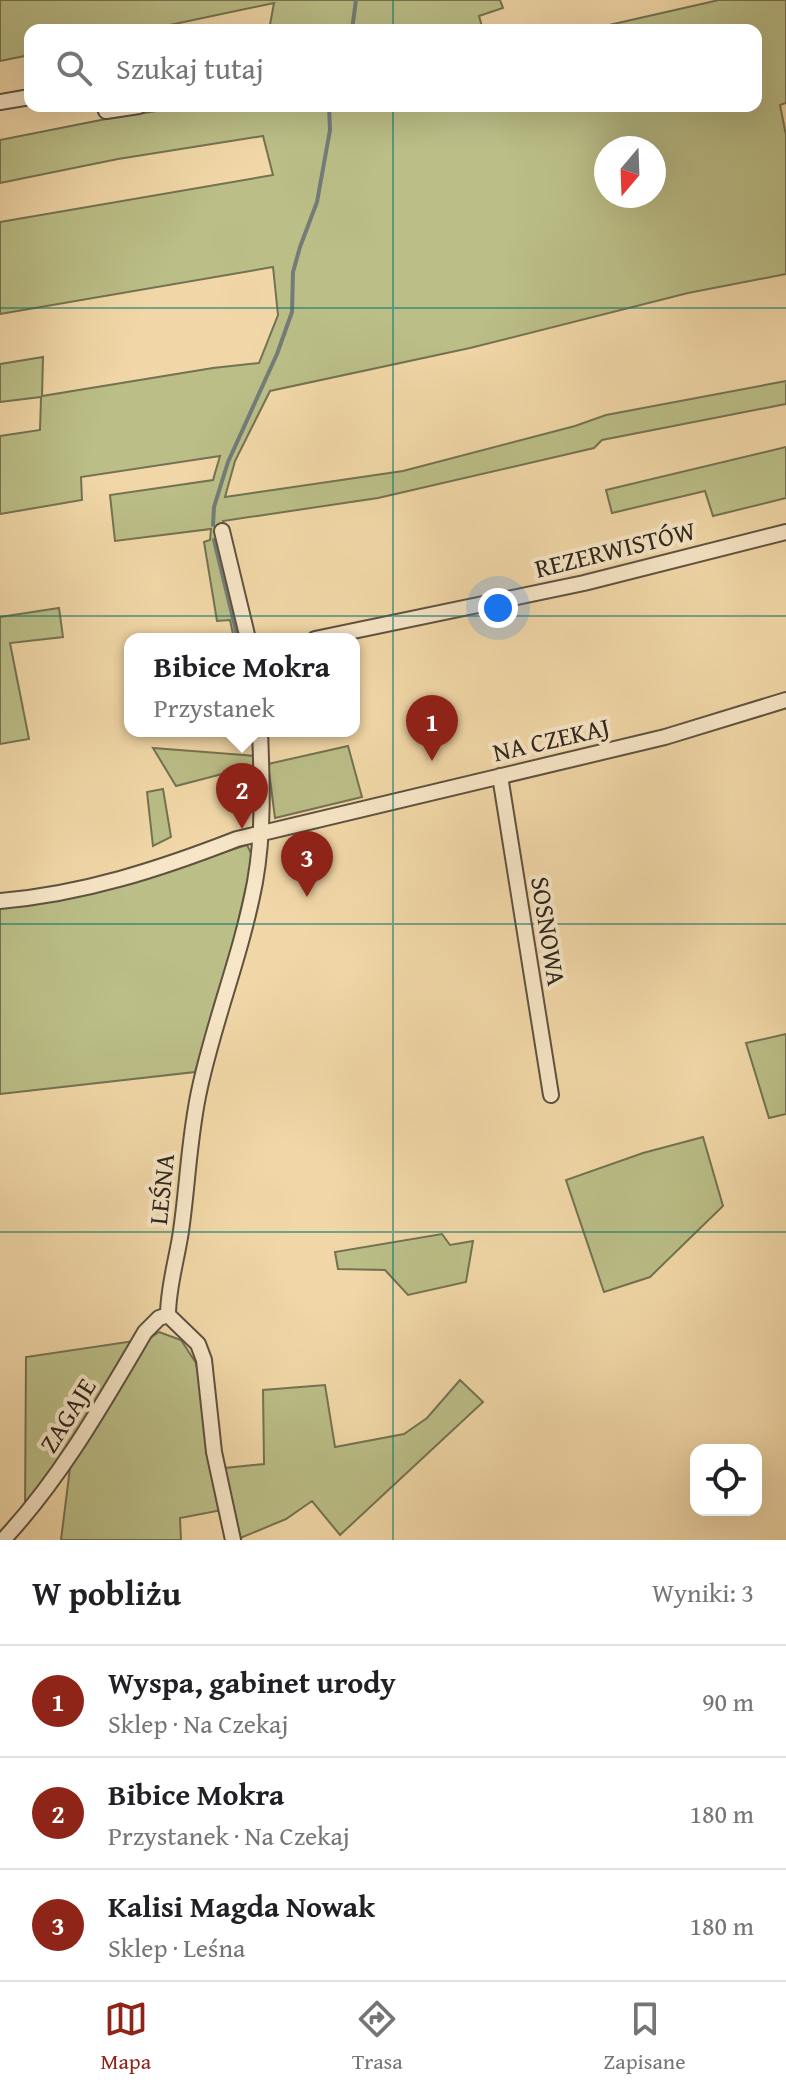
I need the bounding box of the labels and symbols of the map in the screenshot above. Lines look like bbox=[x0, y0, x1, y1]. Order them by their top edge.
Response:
north arrow bbox=[594, 136, 666, 208]
street label: REZERWISTÓW bbox=[530, 510, 700, 588]
your location bbox=[478, 588, 518, 628]
pin: 1 bbox=[406, 695, 458, 761]
street label: NA CZEKAJ bbox=[489, 707, 613, 771]
pin: 2 bbox=[216, 763, 268, 829]
pin: 3 bbox=[281, 831, 333, 897]
street label: SOSNOWA bbox=[521, 874, 577, 989]
street label: LEŚNA bbox=[138, 1151, 184, 1226]
street label: ZAGAJE bbox=[29, 1370, 105, 1460]

